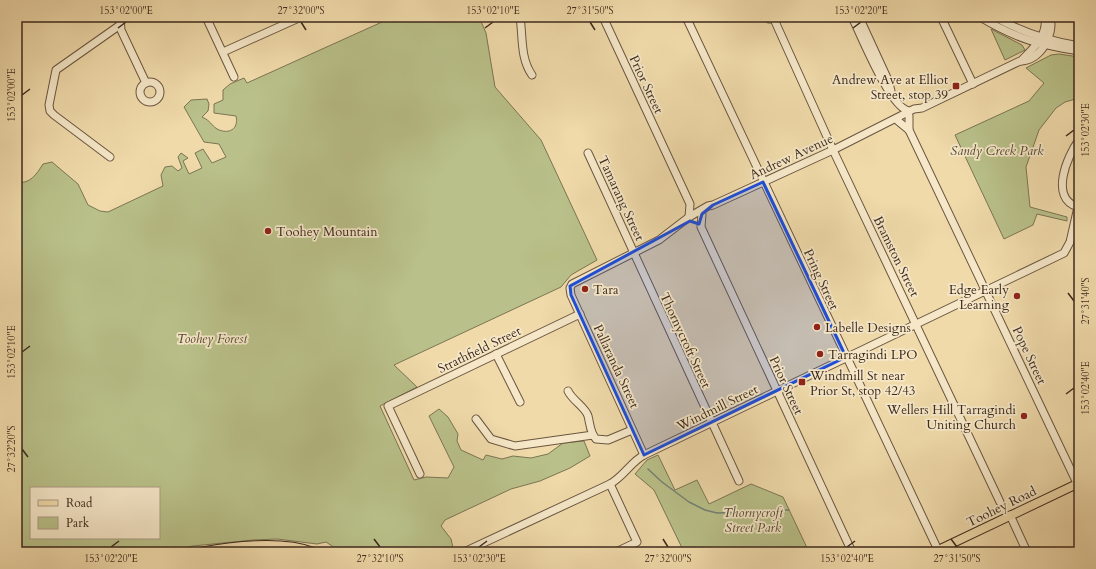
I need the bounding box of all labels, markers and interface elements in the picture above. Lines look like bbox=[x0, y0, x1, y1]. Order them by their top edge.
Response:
text: 153°02'00"E bbox=[99, 4, 153, 18]
text: 27°32'00"S bbox=[277, 4, 325, 18]
text: 153°02'10"E bbox=[466, 4, 520, 18]
text: 27°31'50"S bbox=[566, 4, 614, 18]
text: 153°02'20"E bbox=[834, 4, 888, 18]
street label: Prior Street bbox=[625, 52, 667, 117]
text: 153°02'00"E bbox=[5, 68, 19, 122]
place label: Andrew Ave at Elliot Street, stop 39 bbox=[832, 71, 948, 104]
marker: Andrew Ave at Elliot Street, stop 39 bbox=[951, 81, 961, 91]
text: 153°02'30"E bbox=[1079, 103, 1093, 157]
street label: Andrew Avenue bbox=[747, 130, 836, 184]
park label: Sandy Creek Park bbox=[950, 142, 1044, 160]
street label: Tamarang Street bbox=[594, 153, 649, 244]
street label: Bramston Street bbox=[869, 213, 923, 300]
place label: Toohey Mountain bbox=[276, 223, 378, 241]
marker: Toohey Mountain bbox=[263, 226, 273, 236]
street label: Pring Street bbox=[799, 246, 843, 313]
text: 27°31'40"S bbox=[1079, 277, 1093, 325]
place label: Tara bbox=[593, 281, 619, 299]
place label: Edge Early Learning bbox=[949, 281, 1010, 314]
marker: Tara bbox=[580, 284, 590, 294]
street label: Thornycroft Street bbox=[655, 290, 715, 391]
marker: Edge Early Learning bbox=[1012, 291, 1022, 301]
place label: Labelle Designs bbox=[825, 319, 911, 337]
street label: Strathfield Street bbox=[435, 322, 524, 378]
street label: Pallaranda Street bbox=[589, 322, 643, 411]
marker: Labelle Designs bbox=[812, 322, 822, 332]
street label: Pope Street bbox=[1008, 323, 1050, 387]
text: 153°02'10"E bbox=[5, 325, 19, 379]
park label: Toohey Forest bbox=[177, 330, 247, 348]
place label: Tarragindi LPO bbox=[828, 346, 917, 364]
marker: Tarragindi LPO bbox=[815, 349, 825, 359]
street label: Prior Street bbox=[765, 353, 807, 418]
text: 153°02'40"E bbox=[1079, 361, 1093, 415]
place label: Windmill St near Prior St, stop 42/43 bbox=[809, 367, 916, 400]
marker: Windmill St near Prior St, stop 42/43 bbox=[797, 377, 807, 387]
street label: Windmill Street bbox=[673, 380, 761, 436]
place label: Wellers Hill Tarragindi Uniting Church bbox=[886, 401, 1016, 434]
marker: Wellers Hill Tarragindi Uniting Church bbox=[1019, 411, 1029, 421]
text: 27°32'20"S bbox=[5, 425, 19, 473]
street label: Toohey Road bbox=[964, 482, 1039, 532]
legend bbox=[30, 487, 160, 539]
text: Road bbox=[66, 495, 93, 511]
park label: Thornycroft Street Park bbox=[723, 504, 783, 537]
text: Park bbox=[66, 515, 90, 531]
text: 153°02'20"E bbox=[84, 552, 138, 566]
text: 27°32'10"S bbox=[356, 552, 404, 566]
text: 153°02'30"E bbox=[452, 552, 506, 566]
text: 27°32'00"S bbox=[644, 552, 692, 566]
text: 153°02'40"E bbox=[820, 552, 874, 566]
text: 27°31'50"S bbox=[933, 552, 981, 566]

